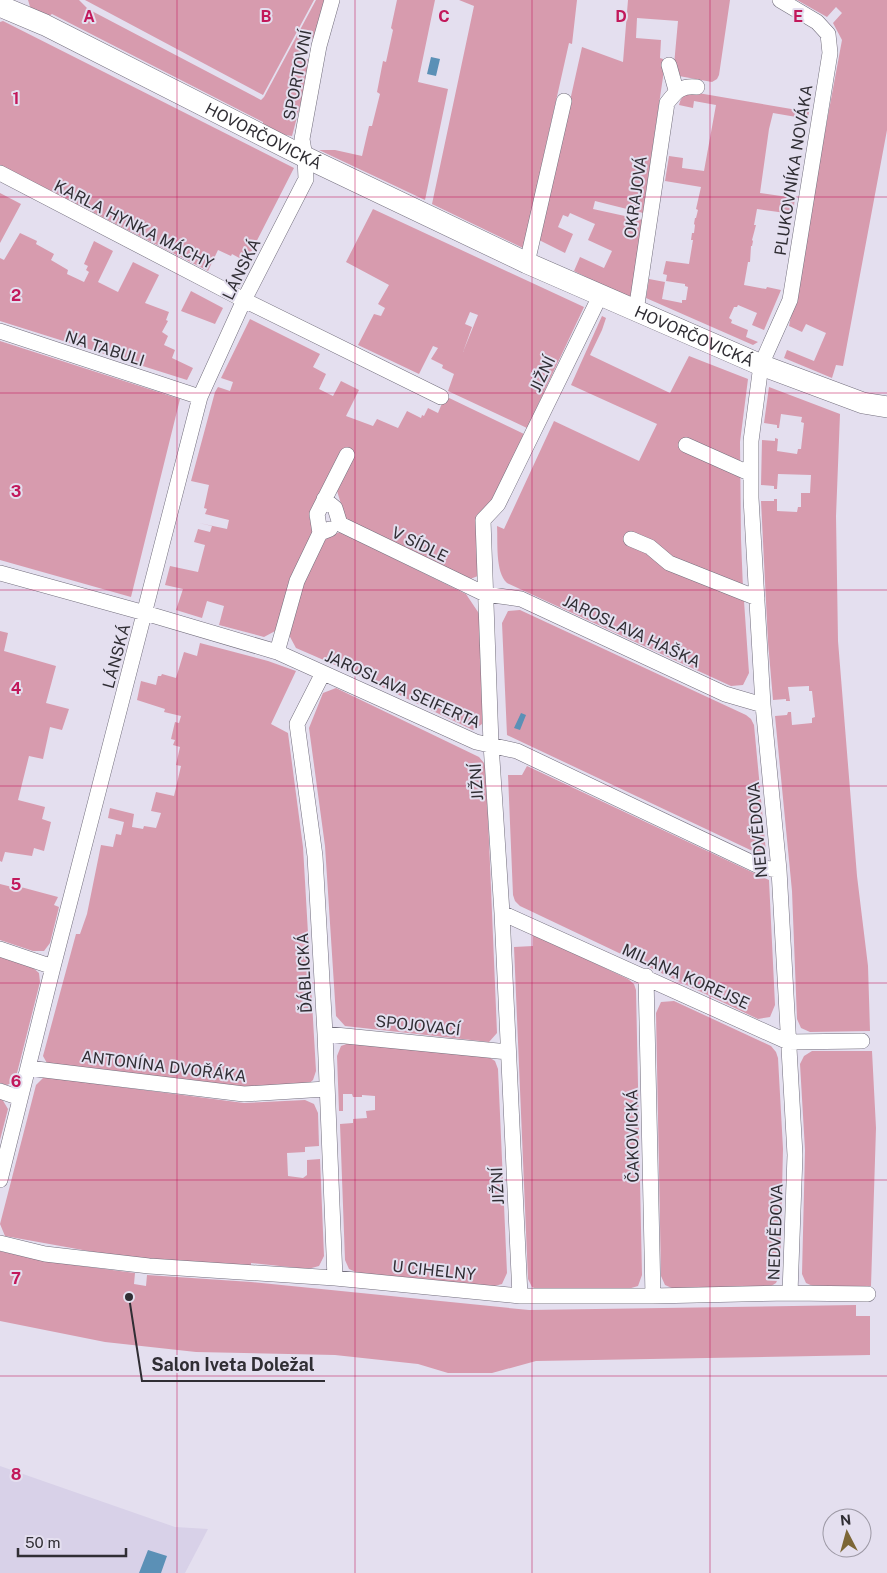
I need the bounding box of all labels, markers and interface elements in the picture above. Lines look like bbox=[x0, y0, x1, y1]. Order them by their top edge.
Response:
text: A bbox=[83, 7, 95, 26]
text: B bbox=[261, 7, 272, 26]
text: C bbox=[438, 7, 450, 26]
text: D bbox=[615, 7, 627, 26]
text: E bbox=[793, 7, 803, 26]
street label: SPORTOVNÍ bbox=[278, 28, 316, 122]
street label: PLUKOVNÍKA NOVÁKA bbox=[770, 83, 816, 257]
text: 1 bbox=[13, 89, 19, 108]
street label: HOVORČOVICKÁ bbox=[202, 99, 325, 174]
street label: OKRAJOVÁ bbox=[619, 154, 651, 240]
street label: KARLA HYNKA MÁCHY bbox=[51, 175, 217, 273]
street label: LÁNSKÁ bbox=[218, 235, 264, 303]
text: 2 bbox=[11, 286, 21, 305]
street label: HOVORČOVICKÁ bbox=[632, 302, 757, 371]
street label: NA TABULI bbox=[63, 327, 147, 370]
street label: JIŽNÍ bbox=[525, 352, 559, 395]
text: 3 bbox=[11, 482, 21, 501]
street label: V SÍDLE bbox=[389, 522, 451, 566]
street label: JAROSLAVA HAŠKA bbox=[560, 590, 704, 672]
street label: LÁNSKÁ bbox=[98, 622, 134, 690]
street label: JAROSLAVA SEIFERTA bbox=[322, 647, 483, 732]
text: 4 bbox=[11, 679, 22, 698]
street label: JIŽNÍ bbox=[465, 762, 487, 801]
street label: NEDVĚDOVA bbox=[743, 781, 771, 879]
text: 5 bbox=[11, 875, 22, 894]
street label: ĎÁBLICKÁ bbox=[292, 932, 316, 1014]
street label: MILANA KOREJSE bbox=[619, 940, 752, 1013]
street label: SPOJOVACÍ bbox=[374, 1011, 462, 1039]
street label: ANTONÍNA DVOŘÁKA bbox=[80, 1046, 248, 1086]
text: 6 bbox=[11, 1072, 21, 1091]
street label: ČAKOVICKÁ bbox=[621, 1089, 643, 1183]
street label: JIŽNÍ bbox=[486, 1166, 508, 1205]
street label: NEDVĚDOVA bbox=[763, 1183, 787, 1281]
street label: U CIHELNY bbox=[391, 1257, 477, 1284]
text: 7 bbox=[11, 1269, 21, 1288]
callout: Salon Iveta Doležal bbox=[142, 1348, 325, 1381]
text: Salon Iveta Doležal bbox=[151, 1354, 315, 1375]
text: 8 bbox=[11, 1465, 22, 1484]
north arrow bbox=[822, 1508, 872, 1558]
text: N bbox=[839, 1512, 852, 1529]
scale bar bbox=[18, 1526, 125, 1558]
text: 50 m bbox=[25, 1534, 60, 1551]

